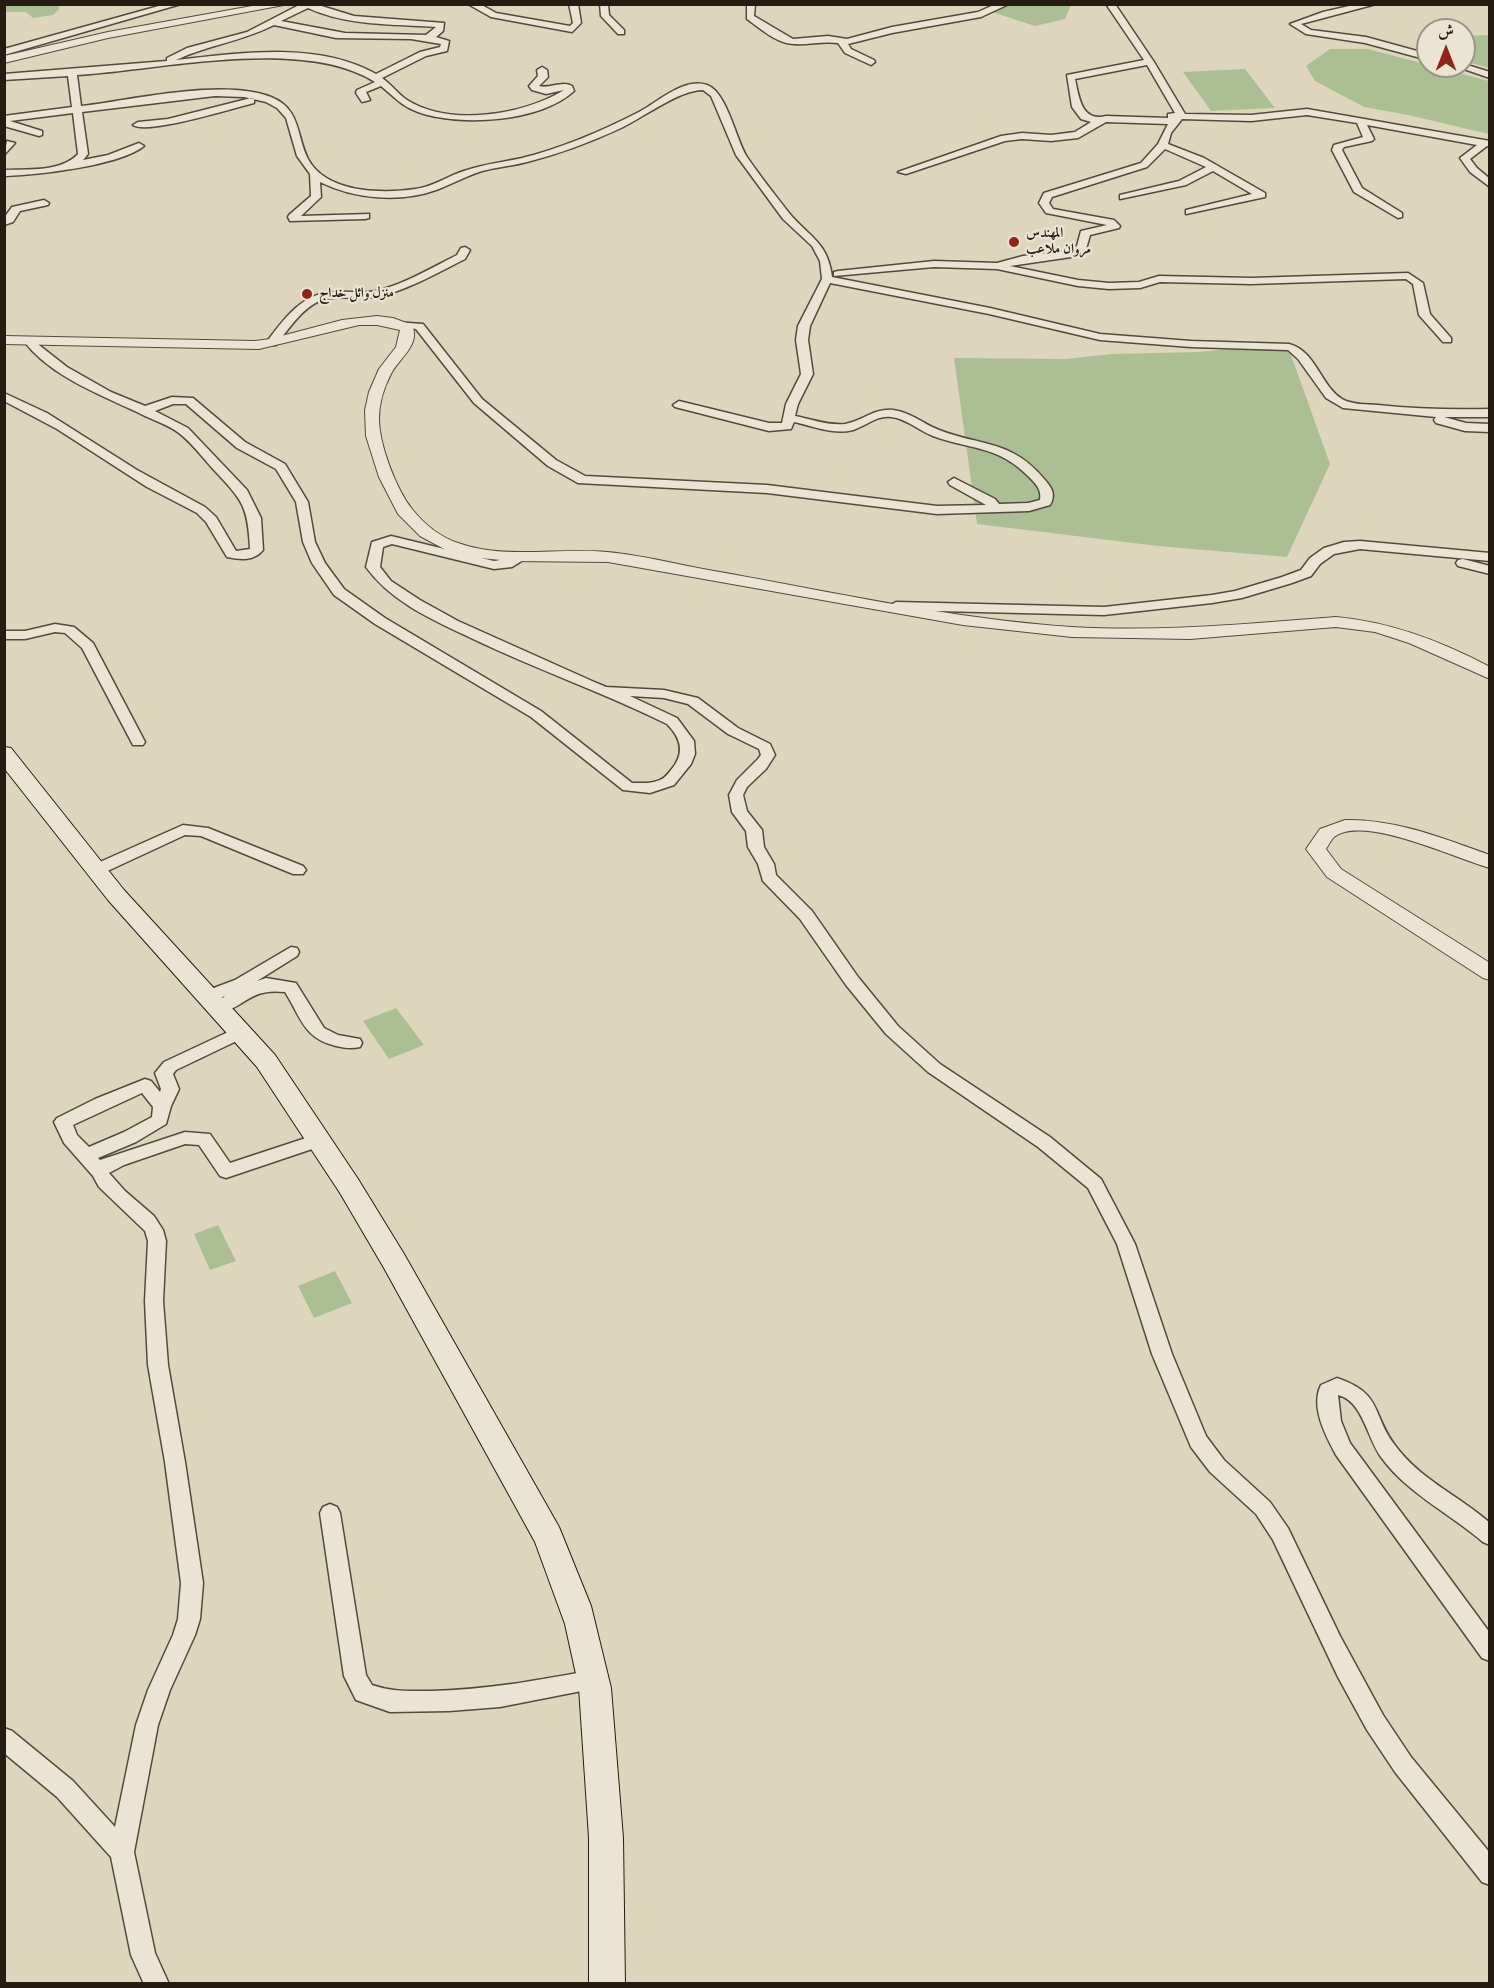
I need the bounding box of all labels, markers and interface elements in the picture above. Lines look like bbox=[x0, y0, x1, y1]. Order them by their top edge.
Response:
north arrow bbox=[1416, 18, 1476, 78]
text: ش bbox=[1438, 21, 1454, 43]
place label: المهندس مروان ملاعب bbox=[1026, 226, 1091, 258]
marker: المهندس مروان ملاعب bbox=[1007, 235, 1021, 249]
place label: منزل وائل خداج bbox=[319, 286, 394, 302]
marker: منزل وائل خداج bbox=[300, 287, 314, 301]

